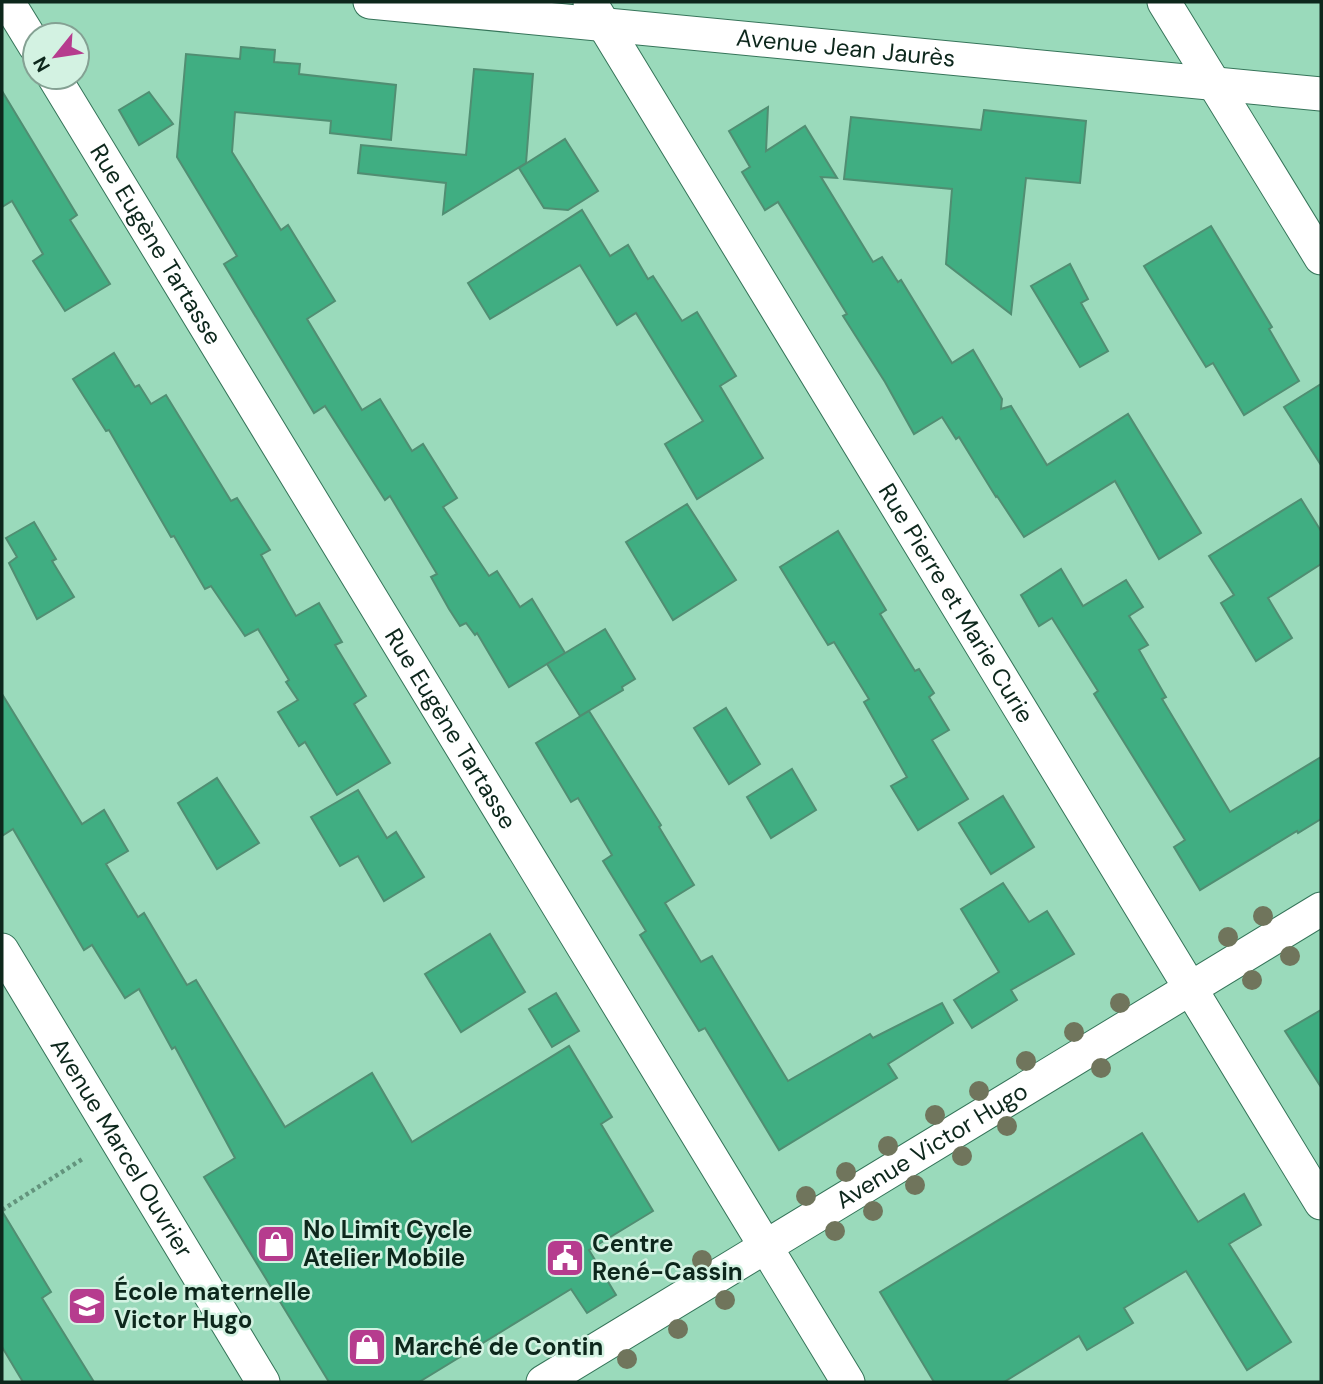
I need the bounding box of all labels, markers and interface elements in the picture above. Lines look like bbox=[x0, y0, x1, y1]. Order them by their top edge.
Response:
north arrow bbox=[21, 21, 91, 91]
street label: Avenue Jean Jaurès bbox=[735, 22, 957, 74]
text: N bbox=[27, 52, 56, 77]
street label: Rue Eugène Tartasse bbox=[83, 138, 229, 350]
street label: Rue Pierre et Marie Curie bbox=[872, 478, 1041, 729]
street label: Rue Eugène Tartasse bbox=[378, 622, 524, 835]
street label: Avenue Marcel Ouvrier bbox=[44, 1032, 200, 1263]
street label: Avenue Victor Hugo bbox=[830, 1075, 1033, 1215]
place label: No Limit Cycle Atelier Mobile bbox=[303, 1214, 473, 1273]
shop icon: No Limit Cycle Atelier Mobile bbox=[255, 1223, 297, 1265]
place label: Centre René-Cassin bbox=[592, 1228, 743, 1287]
public building icon: Centre René-Cassin bbox=[544, 1237, 586, 1279]
place label: École maternelle Victor Hugo bbox=[114, 1275, 311, 1335]
school or university icon: École maternelle Victor Hugo bbox=[66, 1285, 108, 1327]
shop icon: Marché de Contin bbox=[346, 1326, 388, 1368]
place label: Marché de Contin bbox=[394, 1331, 603, 1362]

